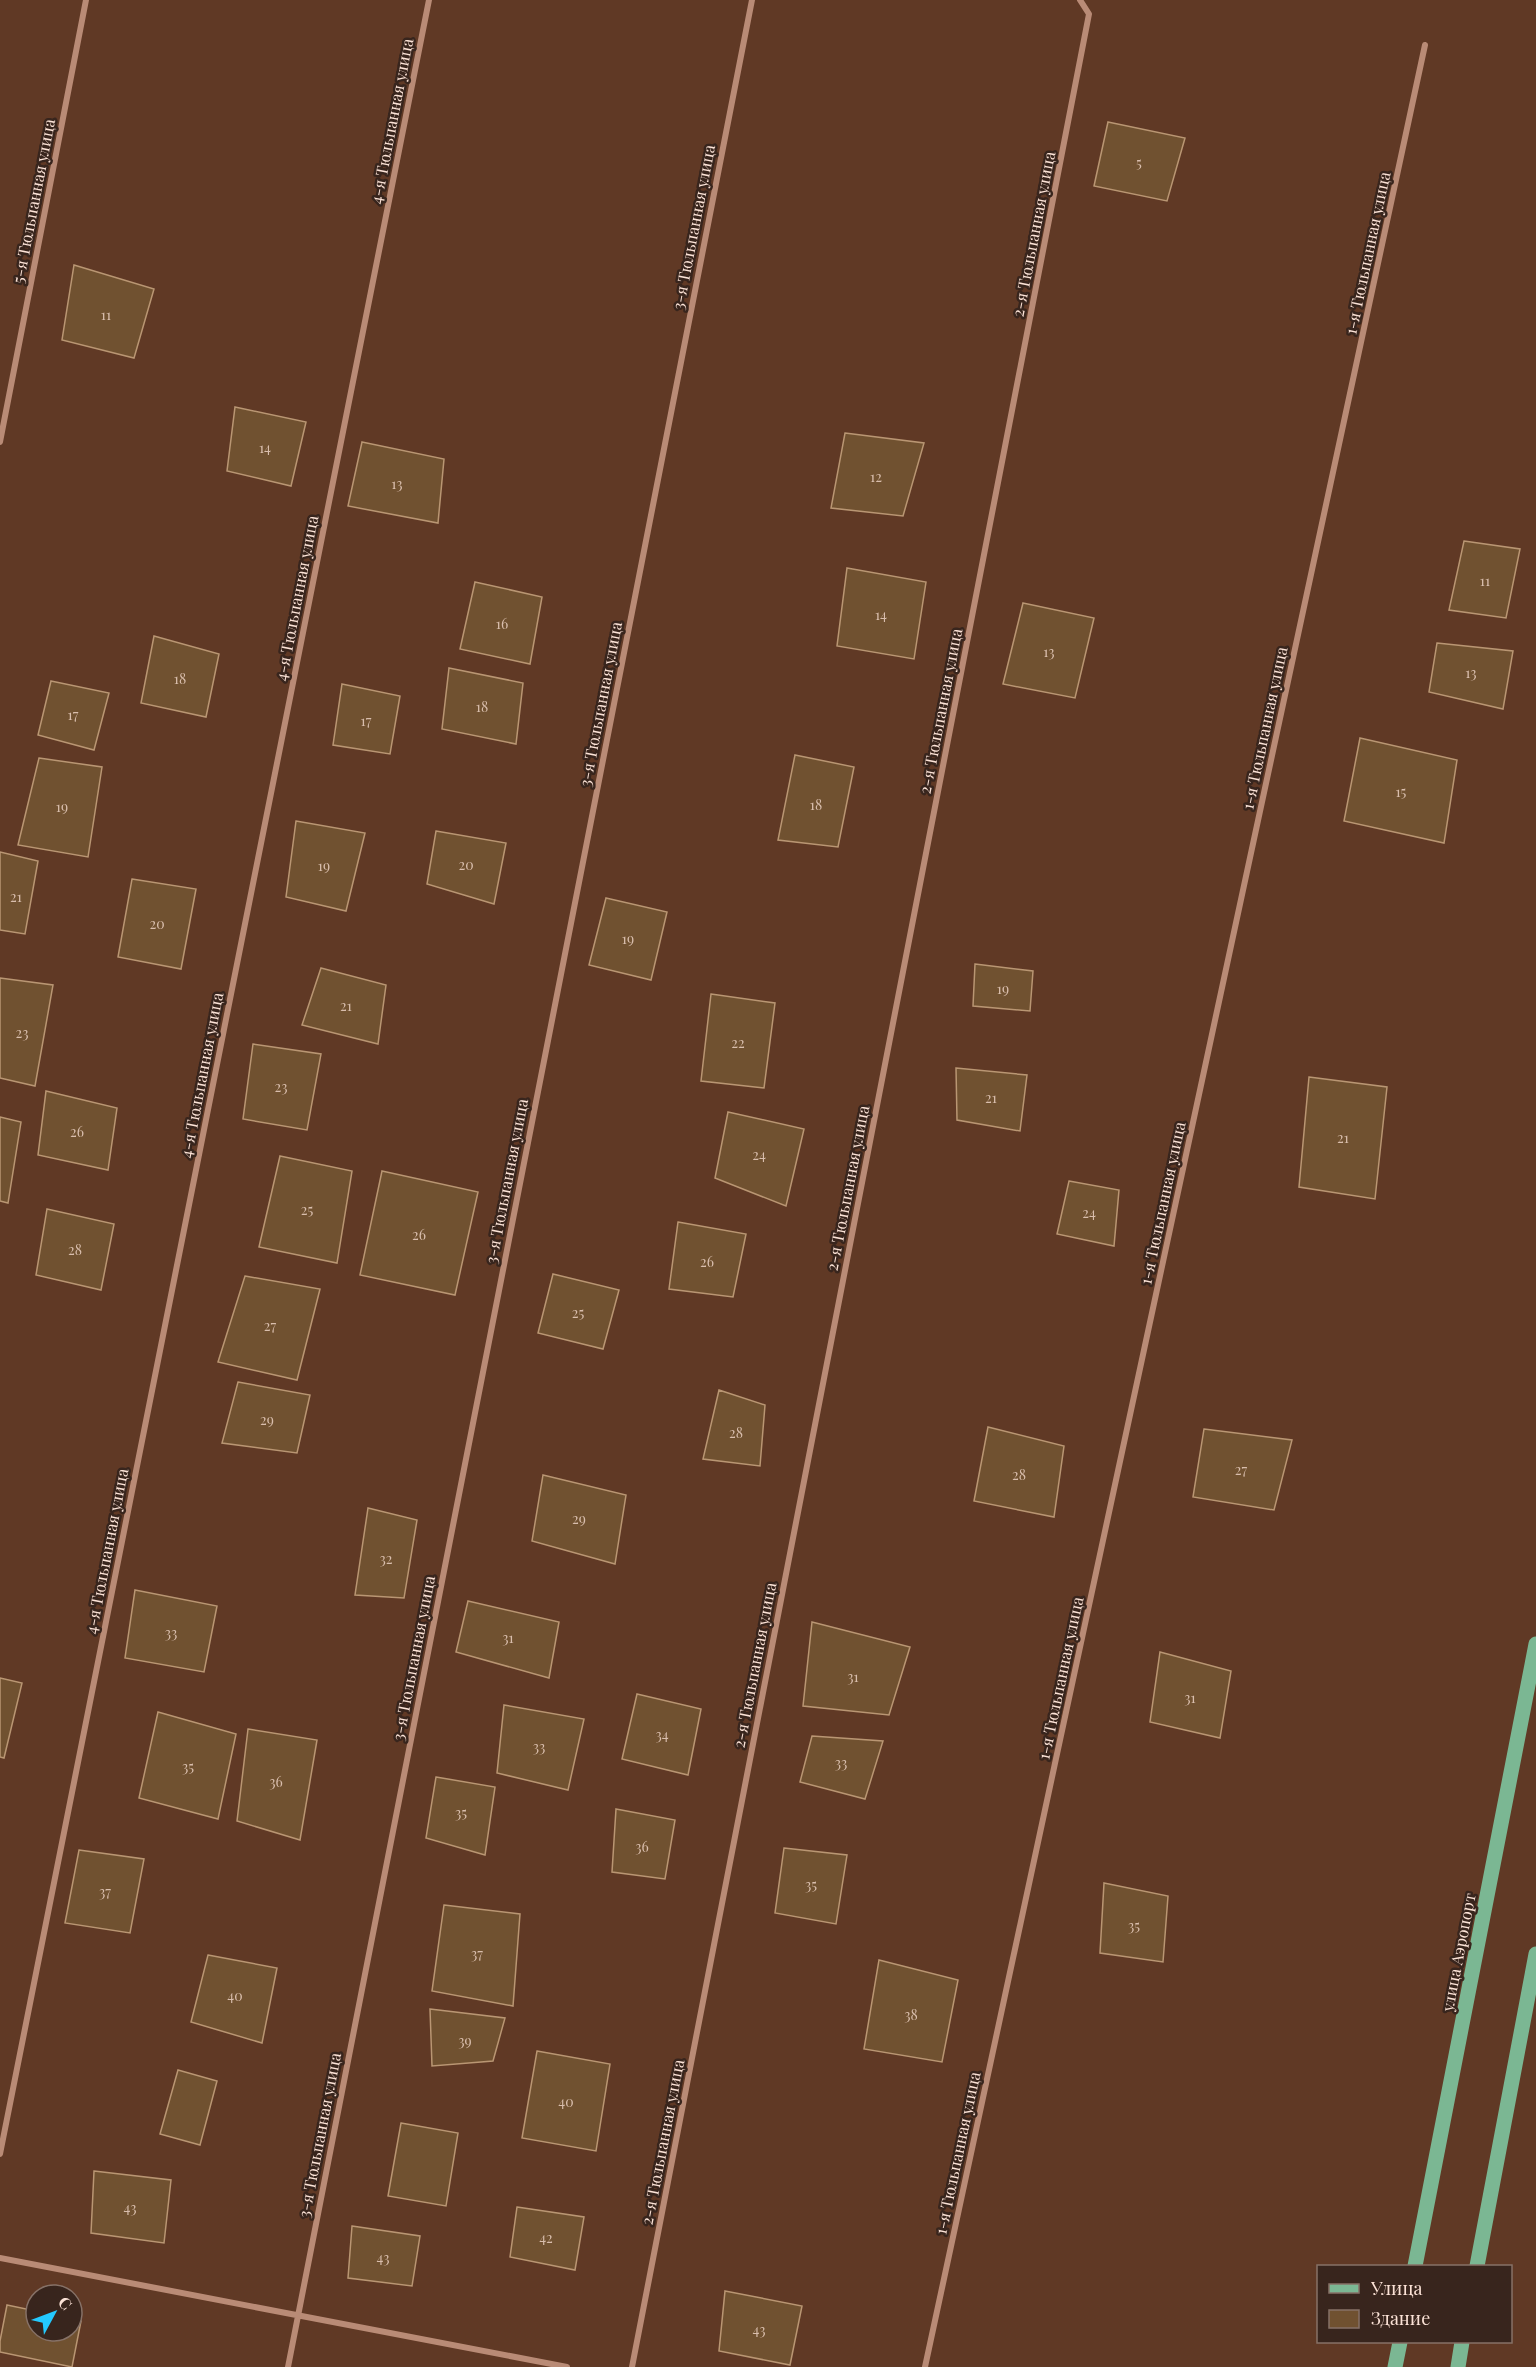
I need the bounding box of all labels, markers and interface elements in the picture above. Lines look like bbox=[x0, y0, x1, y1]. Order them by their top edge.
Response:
street label: 4-я Тюльпанная улица bbox=[365, 36, 417, 206]
street label: 5-я Тюльпанная улица bbox=[7, 117, 59, 285]
street label: 3-я Тюльпанная улица bbox=[667, 143, 719, 311]
street label: 2-я Тюльпанная улица bbox=[1007, 150, 1059, 318]
house number: 5 bbox=[1136, 153, 1142, 172]
street label: 1-я Тюльпанная улица bbox=[1339, 170, 1395, 336]
house number: 11 bbox=[101, 305, 111, 324]
house number: 14 bbox=[259, 438, 271, 457]
house number: 12 bbox=[870, 467, 882, 486]
house number: 13 bbox=[391, 474, 403, 493]
street label: 4-я Тюльпанная улица bbox=[270, 513, 322, 683]
house number: 11 bbox=[1480, 571, 1490, 590]
house number: 14 bbox=[875, 605, 887, 624]
house number: 16 bbox=[496, 614, 508, 633]
street label: 3-я Тюльпанная улица bbox=[574, 620, 626, 788]
street label: 2-я Тюльпанная улица bbox=[914, 627, 966, 795]
house number: 13 bbox=[1043, 642, 1055, 661]
street label: 1-я Тюльпанная улица bbox=[1236, 645, 1292, 811]
house number: 13 bbox=[1465, 663, 1477, 682]
house number: 18 bbox=[174, 669, 186, 688]
house number: 18 bbox=[476, 697, 488, 716]
house number: 17 bbox=[68, 705, 79, 724]
house number: 17 bbox=[361, 711, 372, 730]
house number: 15 bbox=[1396, 782, 1407, 801]
house number: 18 bbox=[810, 795, 822, 814]
house number: 19 bbox=[56, 797, 68, 816]
house number: 20 bbox=[458, 855, 474, 874]
house number: 19 bbox=[318, 856, 330, 875]
house number: 21 bbox=[10, 887, 22, 906]
house number: 20 bbox=[149, 914, 165, 933]
house number: 19 bbox=[622, 929, 634, 948]
house number: 19 bbox=[997, 979, 1009, 998]
street label: 4-я Тюльпанная улица bbox=[175, 990, 227, 1160]
house number: 21 bbox=[340, 996, 352, 1015]
house number: 23 bbox=[15, 1023, 29, 1042]
house number: 22 bbox=[731, 1033, 745, 1052]
house number: 23 bbox=[274, 1077, 288, 1096]
house number: 21 bbox=[985, 1088, 997, 1107]
street label: 3-я Тюльпанная улица bbox=[480, 1097, 532, 1265]
street label: 2-я Тюльпанная улица bbox=[821, 1104, 873, 1272]
street label: 1-я Тюльпанная улица bbox=[1134, 1120, 1190, 1286]
house number: 26 bbox=[70, 1122, 84, 1141]
house number: 21 bbox=[1337, 1128, 1349, 1147]
house number: 24 bbox=[752, 1145, 766, 1164]
house number: 25 bbox=[301, 1200, 313, 1219]
house number: 24 bbox=[1082, 1203, 1096, 1222]
house number: 26 bbox=[412, 1225, 426, 1244]
house number: 28 bbox=[68, 1240, 82, 1259]
house number: 26 bbox=[700, 1252, 714, 1271]
house number: 25 bbox=[572, 1303, 584, 1322]
house number: 27 bbox=[264, 1316, 277, 1335]
house number: 29 bbox=[260, 1410, 274, 1429]
house number: 28 bbox=[729, 1423, 743, 1442]
house number: 27 bbox=[1235, 1460, 1248, 1479]
house number: 28 bbox=[1012, 1465, 1026, 1484]
street label: 4-я Тюльпанная улица bbox=[80, 1466, 132, 1636]
house number: 29 bbox=[572, 1509, 586, 1528]
house number: 32 bbox=[379, 1549, 393, 1568]
street label: 3-я Тюльпанная улица bbox=[387, 1574, 439, 1742]
street label: 2-я Тюльпанная улица bbox=[728, 1581, 780, 1749]
street label: 1-я Тюльпанная улица bbox=[1032, 1595, 1088, 1761]
house number: 33 bbox=[165, 1623, 177, 1642]
house number: 31 bbox=[502, 1628, 514, 1647]
house number: 31 bbox=[847, 1667, 859, 1686]
house number: 31 bbox=[1184, 1688, 1196, 1707]
house number: 34 bbox=[655, 1725, 669, 1744]
house number: 33 bbox=[533, 1737, 545, 1756]
house number: 33 bbox=[835, 1753, 847, 1772]
house number: 35 bbox=[182, 1757, 194, 1776]
house number: 36 bbox=[269, 1772, 283, 1791]
house number: 35 bbox=[455, 1803, 467, 1822]
house number: 36 bbox=[635, 1837, 649, 1856]
house number: 35 bbox=[805, 1875, 817, 1894]
house number: 37 bbox=[99, 1882, 111, 1901]
street label: улица Аэропорт bbox=[1436, 1891, 1480, 2014]
house number: 35 bbox=[1128, 1916, 1140, 1935]
house number: 37 bbox=[471, 1944, 483, 1963]
house number: 40 bbox=[227, 1986, 243, 2005]
house number: 38 bbox=[904, 2005, 918, 2024]
house number: 39 bbox=[458, 2031, 472, 2050]
street label: 3-я Тюльпанная улица bbox=[293, 2051, 345, 2219]
street label: 2-я Тюльпанная улица bbox=[636, 2058, 688, 2226]
street label: 1-я Тюльпанная улица bbox=[929, 2070, 985, 2236]
house number: 40 bbox=[558, 2092, 574, 2111]
house number: 43 bbox=[124, 2198, 136, 2217]
house number: 42 bbox=[539, 2228, 553, 2247]
house number: 43 bbox=[377, 2248, 389, 2267]
legend bbox=[1317, 2265, 1512, 2343]
text: Улица bbox=[1370, 2276, 1422, 2300]
north arrow bbox=[24, 2283, 84, 2343]
text: С bbox=[54, 2292, 77, 2314]
text: Здание bbox=[1371, 2306, 1430, 2330]
house number: 43 bbox=[753, 2320, 765, 2339]

